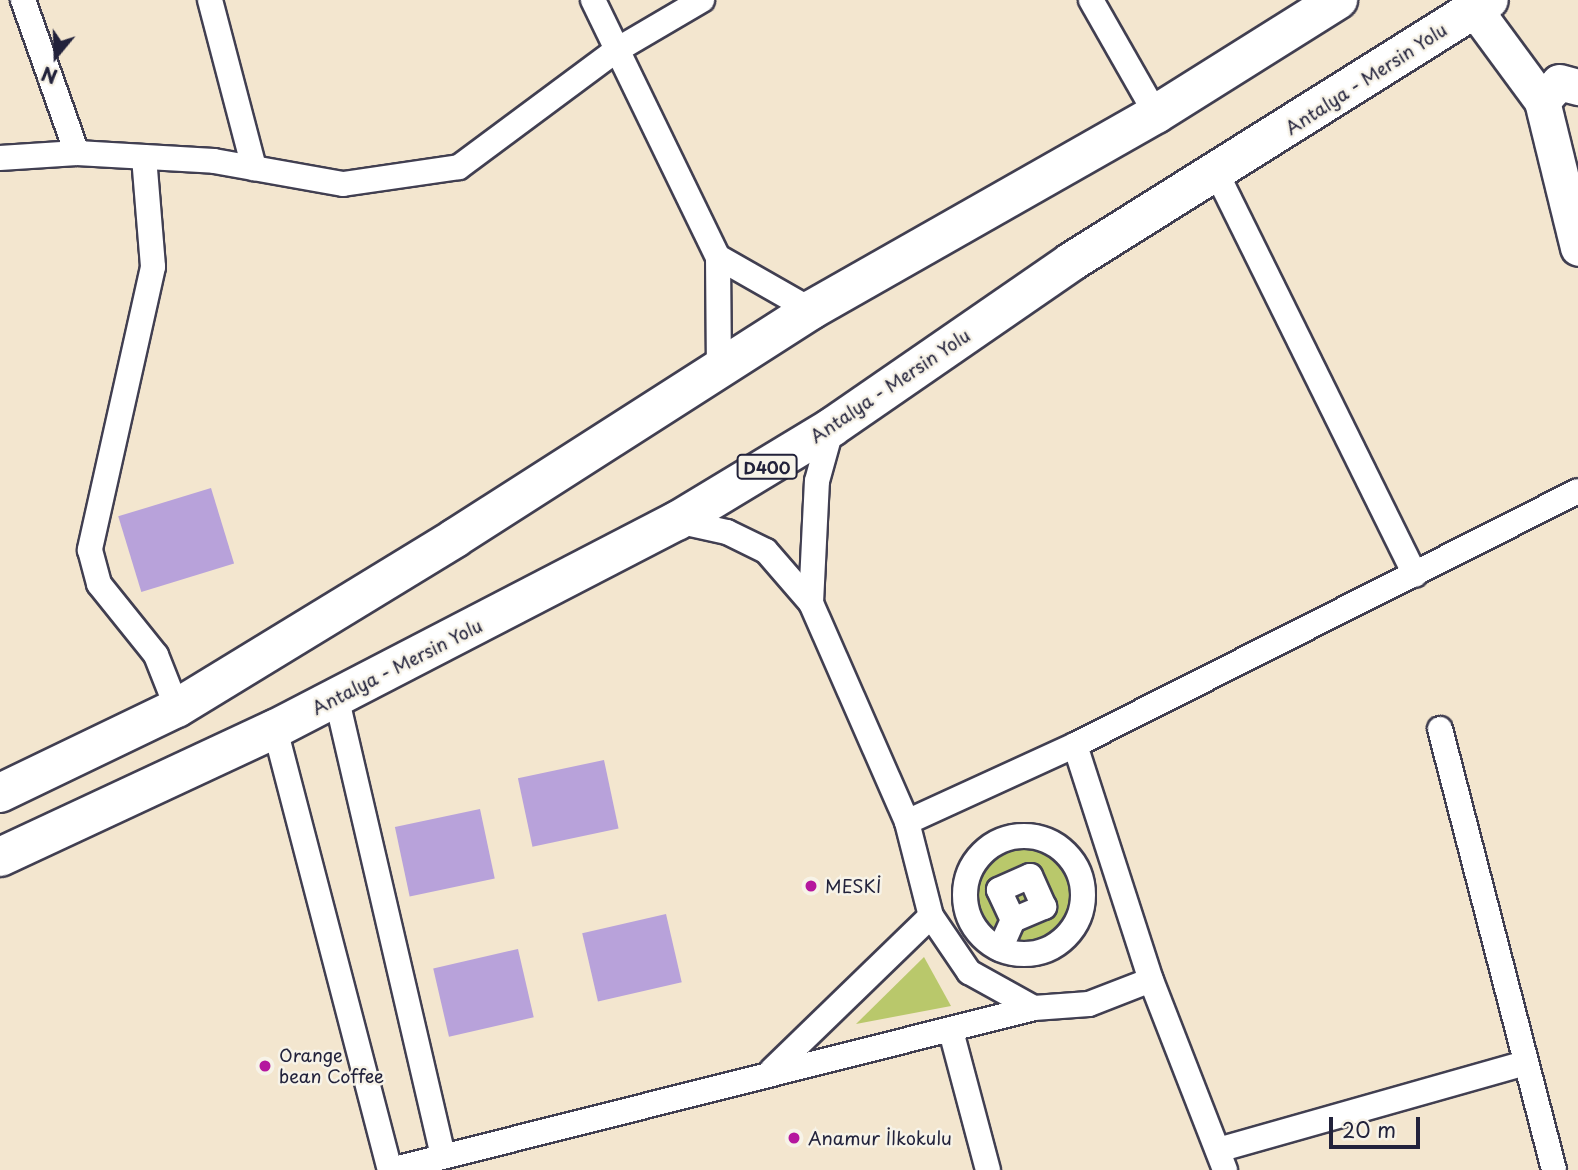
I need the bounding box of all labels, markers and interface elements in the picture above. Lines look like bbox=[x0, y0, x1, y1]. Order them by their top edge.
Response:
street label: Antalya - Mersin Yolu bbox=[1280, 18, 1452, 140]
north arrow bbox=[21, 21, 91, 91]
text: N bbox=[37, 60, 61, 92]
street label: Antalya - Mersin Yolu bbox=[805, 324, 975, 448]
road number: D400 bbox=[736, 454, 798, 480]
street label: Antalya - Mersin Yolu bbox=[307, 614, 487, 720]
place label: MESKİ bbox=[825, 875, 881, 897]
marker: MESKİ bbox=[803, 878, 819, 894]
place label: Orange bean Coffee bbox=[279, 1045, 384, 1088]
marker: Orange bean Coffee bbox=[257, 1058, 273, 1074]
scale bar bbox=[1333, 1104, 1424, 1148]
text: 20 m bbox=[1342, 1113, 1396, 1145]
place label: Anamur İlkokulu bbox=[808, 1127, 951, 1149]
marker: Anamur İlkokulu bbox=[786, 1130, 802, 1146]

